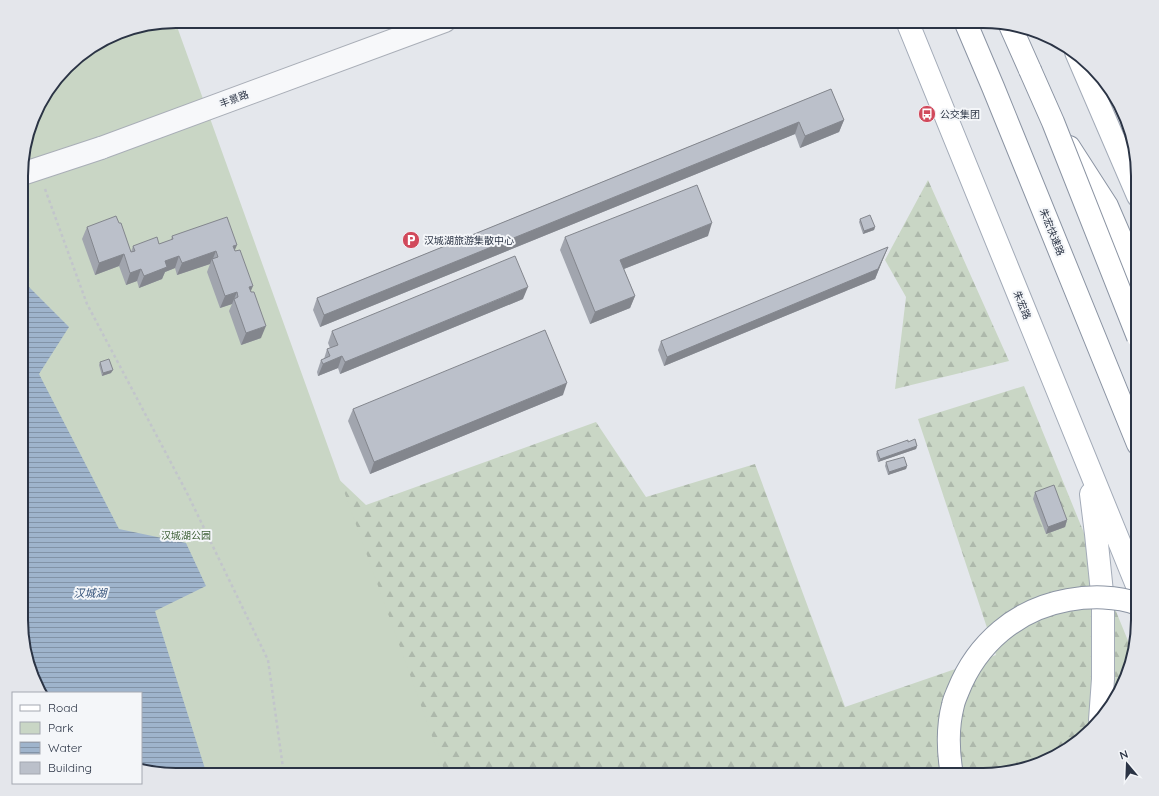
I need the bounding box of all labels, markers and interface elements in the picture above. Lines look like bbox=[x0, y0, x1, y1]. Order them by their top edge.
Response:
street label: 丰景路 bbox=[218, 88, 250, 110]
bus stop icon: 公交集团 bbox=[917, 104, 937, 124]
place label: 公交集团 bbox=[940, 108, 980, 121]
street label: 朱宏快速路 bbox=[1037, 206, 1067, 258]
parking icon: 汉城湖旅游集散中心 bbox=[401, 230, 421, 250]
place label: 汉城湖旅游集散中心 bbox=[424, 234, 514, 247]
street label: 朱宏路 bbox=[1010, 289, 1034, 321]
park label: 汉城湖公园 bbox=[161, 529, 211, 542]
water label: 汉城湖 bbox=[74, 586, 108, 600]
legend bbox=[12, 692, 142, 784]
text: Road bbox=[48, 700, 78, 715]
text: Park bbox=[48, 720, 73, 735]
text: Water bbox=[48, 740, 83, 755]
north arrow bbox=[1107, 744, 1147, 784]
text: N bbox=[1118, 747, 1130, 762]
text: Building bbox=[48, 760, 92, 775]

